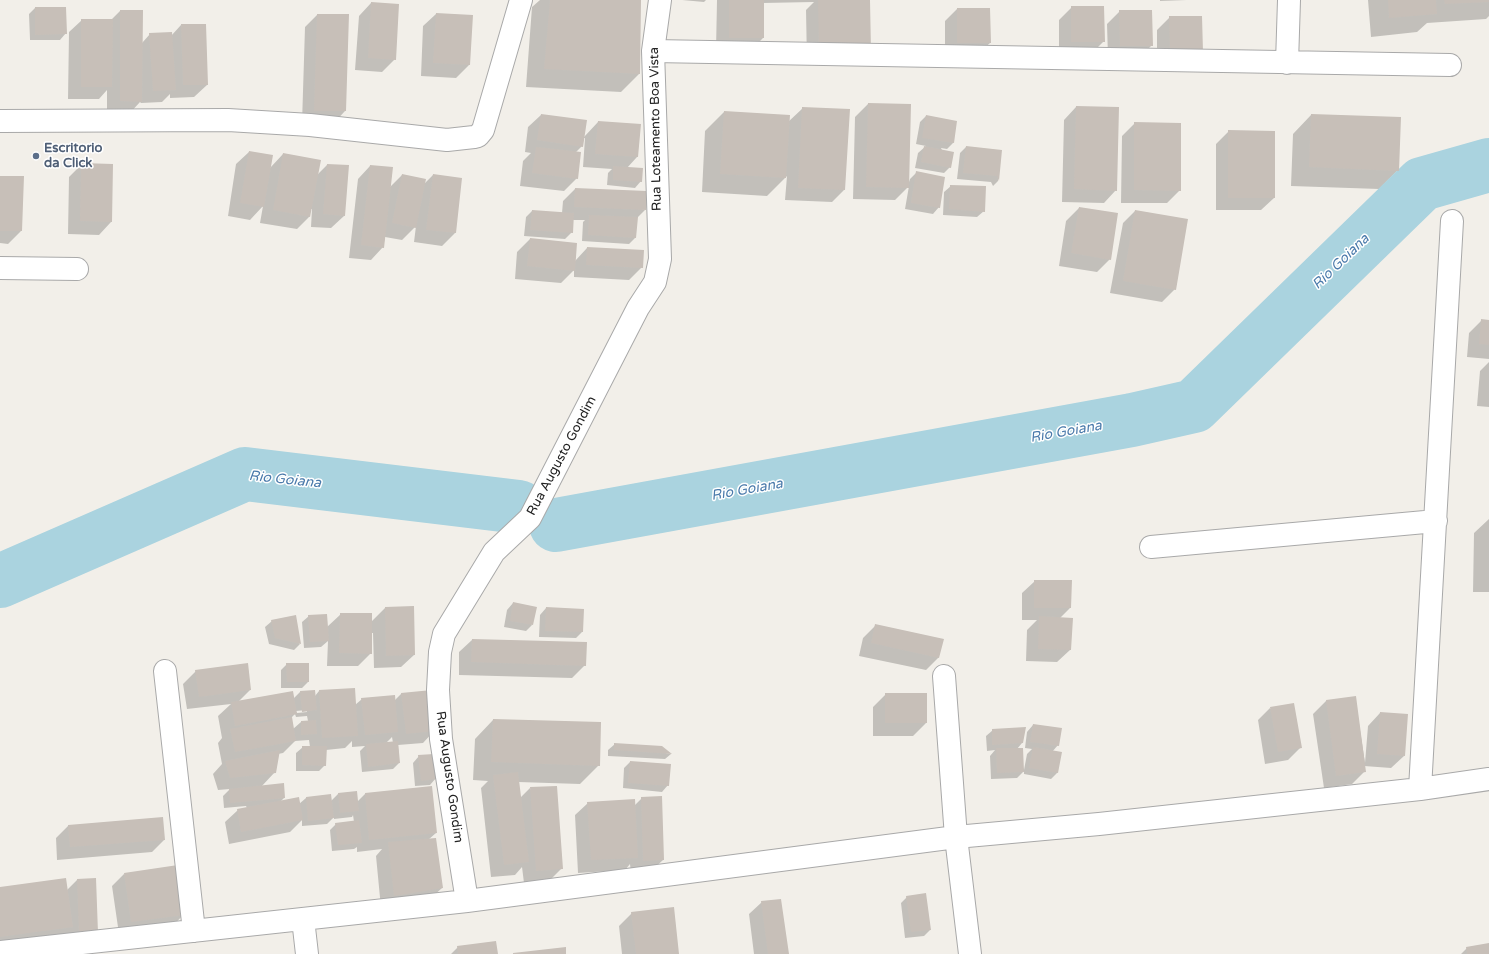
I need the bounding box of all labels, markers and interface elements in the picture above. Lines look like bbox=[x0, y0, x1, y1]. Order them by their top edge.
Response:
street label: Rua Loteamento Boa Vista bbox=[647, 47, 665, 211]
place label: Escritorio da Click bbox=[44, 141, 102, 172]
marker: Escritorio da Click bbox=[31, 151, 41, 161]
water label: Rio Goiana bbox=[1309, 231, 1373, 293]
street label: Rua Augusto Gondim bbox=[524, 394, 600, 518]
water label: Rio Goiana bbox=[1029, 417, 1103, 447]
water label: Rio Goiana bbox=[248, 468, 322, 492]
water label: Rio Goiana bbox=[710, 475, 784, 505]
street label: Rua Augusto Gondim bbox=[432, 710, 466, 844]

